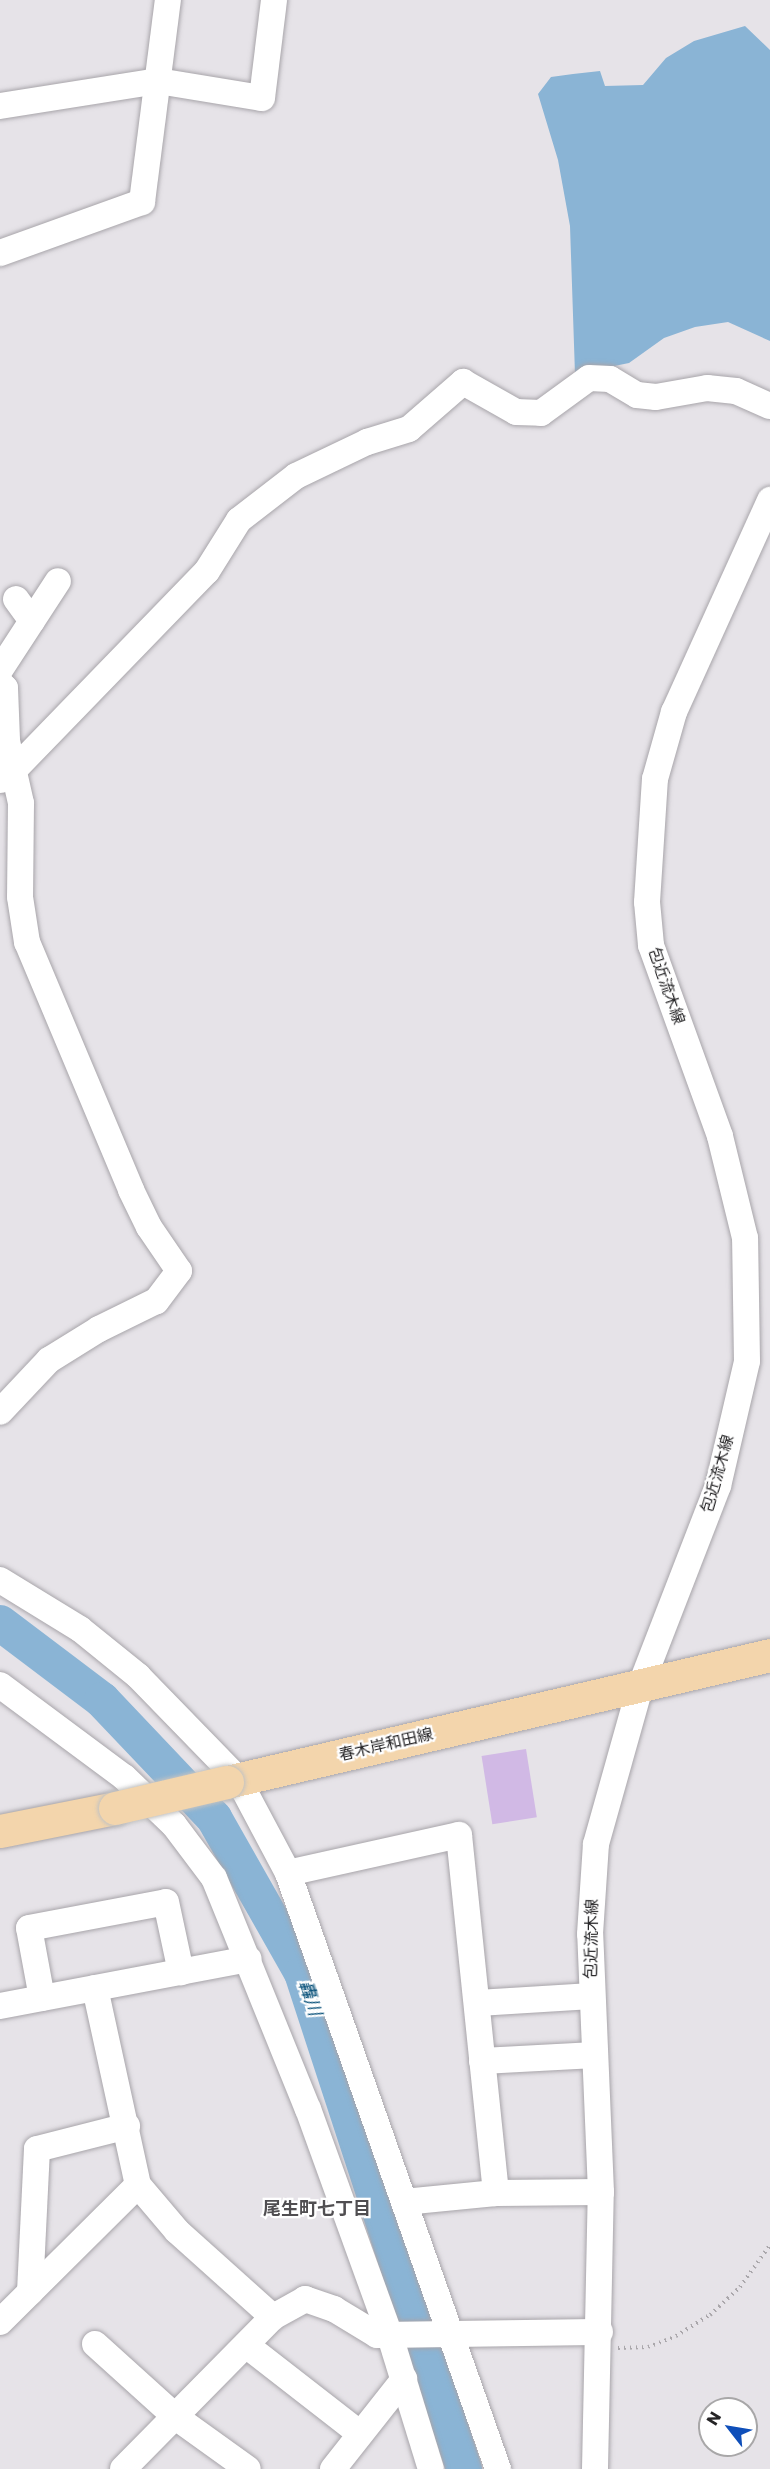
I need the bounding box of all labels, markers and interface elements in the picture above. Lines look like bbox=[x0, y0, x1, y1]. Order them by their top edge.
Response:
street label: 包近流木線 bbox=[644, 945, 688, 1027]
street label: 包近流木線 bbox=[698, 1433, 738, 1515]
street label: 春木岸和田線 bbox=[337, 1725, 435, 1765]
street label: 包近流木線 bbox=[582, 1899, 602, 1979]
water label: 轟川 bbox=[294, 1978, 326, 2018]
district label: 尾生町七丁目 bbox=[263, 2198, 371, 2220]
north arrow bbox=[698, 2397, 758, 2457]
text: N bbox=[701, 2407, 727, 2430]

